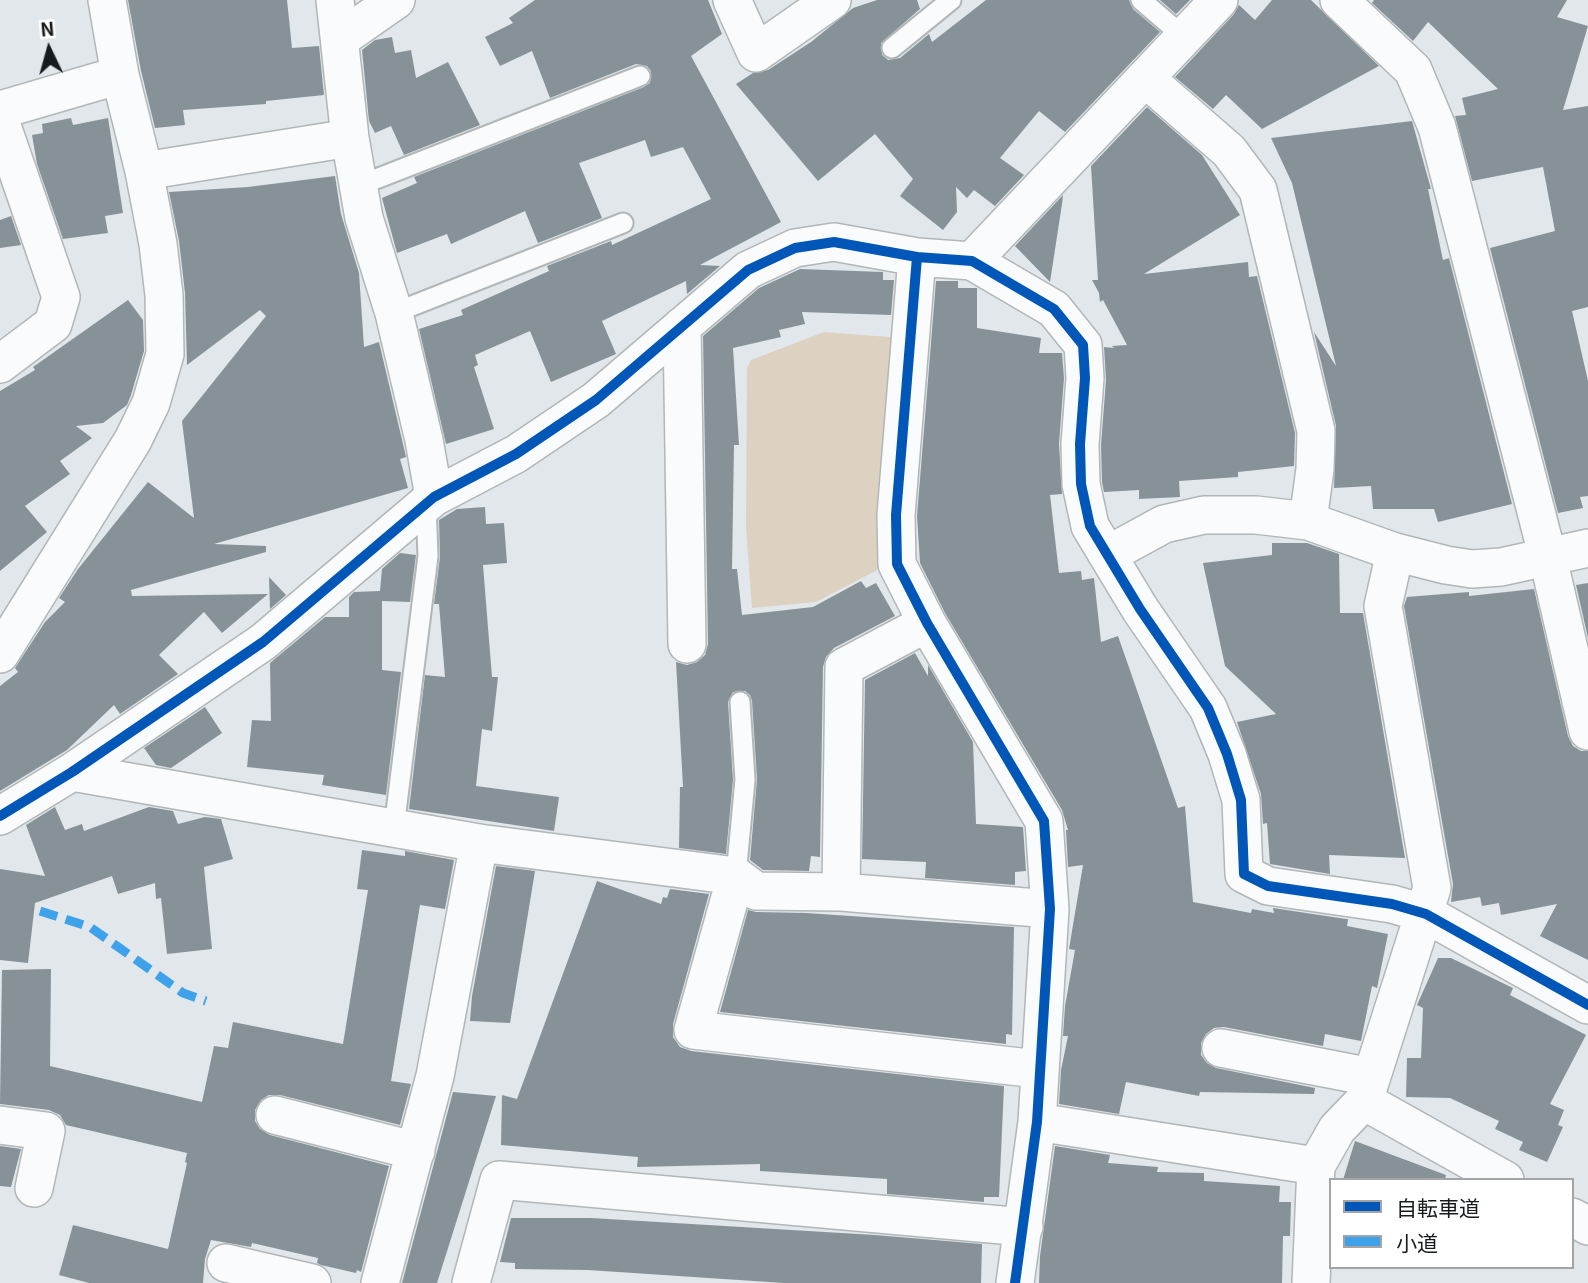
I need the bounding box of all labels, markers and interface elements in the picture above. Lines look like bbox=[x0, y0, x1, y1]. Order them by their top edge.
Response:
north arrow bbox=[14, 14, 84, 84]
text: N bbox=[39, 14, 55, 42]
legend bbox=[1329, 1178, 1574, 1269]
text: 自転車道 bbox=[1396, 1192, 1480, 1222]
text: 小道 bbox=[1396, 1227, 1438, 1257]

